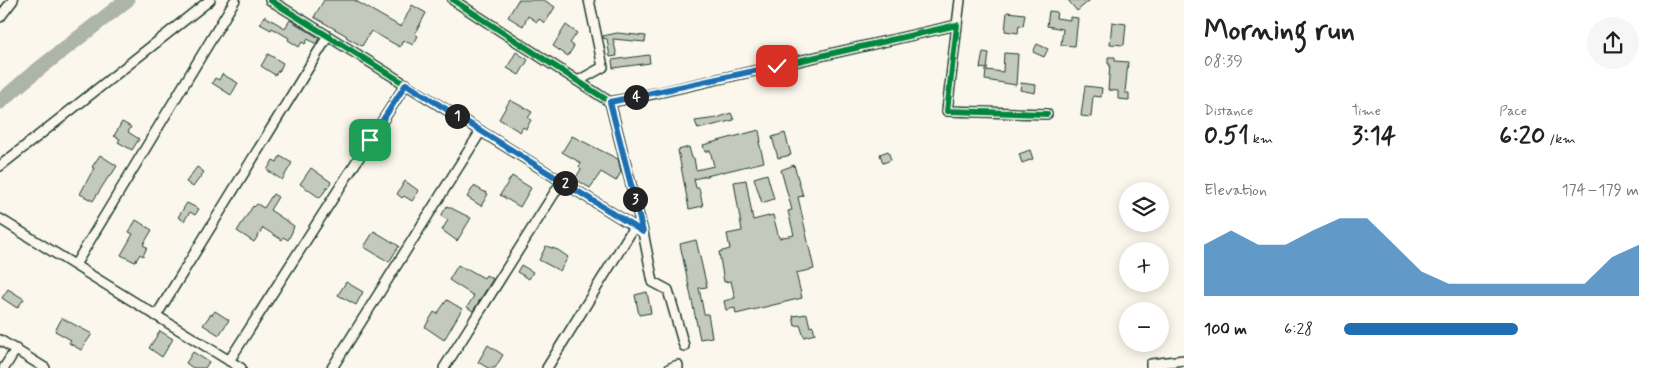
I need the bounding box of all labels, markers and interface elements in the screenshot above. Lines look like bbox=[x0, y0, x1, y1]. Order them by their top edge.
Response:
text: Morning run bbox=[1204, 13, 1355, 50]
button: share bbox=[1587, 17, 1639, 69]
pin bbox=[756, 45, 798, 87]
text: 08:39 bbox=[1204, 51, 1243, 72]
icon: check bbox=[763, 52, 791, 80]
pin: 4 bbox=[624, 84, 648, 110]
text: 4 bbox=[632, 88, 641, 106]
text: Distance bbox=[1204, 102, 1253, 120]
text: Time bbox=[1352, 102, 1381, 120]
text: Pace bbox=[1499, 102, 1527, 120]
pin: 1 bbox=[444, 104, 470, 128]
text: 1 bbox=[454, 107, 461, 125]
pin bbox=[349, 119, 391, 161]
text: 0.51 bbox=[1204, 120, 1249, 153]
text: 3:14 bbox=[1352, 120, 1396, 153]
text: 6:20 bbox=[1499, 120, 1545, 153]
icon: arrive bbox=[356, 126, 384, 154]
text: km bbox=[1249, 130, 1273, 148]
text: /km bbox=[1545, 130, 1576, 148]
pin: 2 bbox=[552, 170, 578, 196]
text: 2 bbox=[562, 174, 569, 192]
text: Elevation bbox=[1204, 180, 1267, 201]
text: 174–179 m bbox=[1561, 180, 1639, 201]
map controls bbox=[1119, 182, 1169, 352]
button: layers bbox=[1119, 182, 1169, 232]
pin: 3 bbox=[622, 186, 648, 212]
text: 3 bbox=[632, 190, 639, 208]
button: + bbox=[1119, 242, 1169, 292]
button: − bbox=[1119, 302, 1169, 352]
text: 100 m bbox=[1204, 319, 1247, 340]
text: 6:28 bbox=[1284, 319, 1313, 340]

